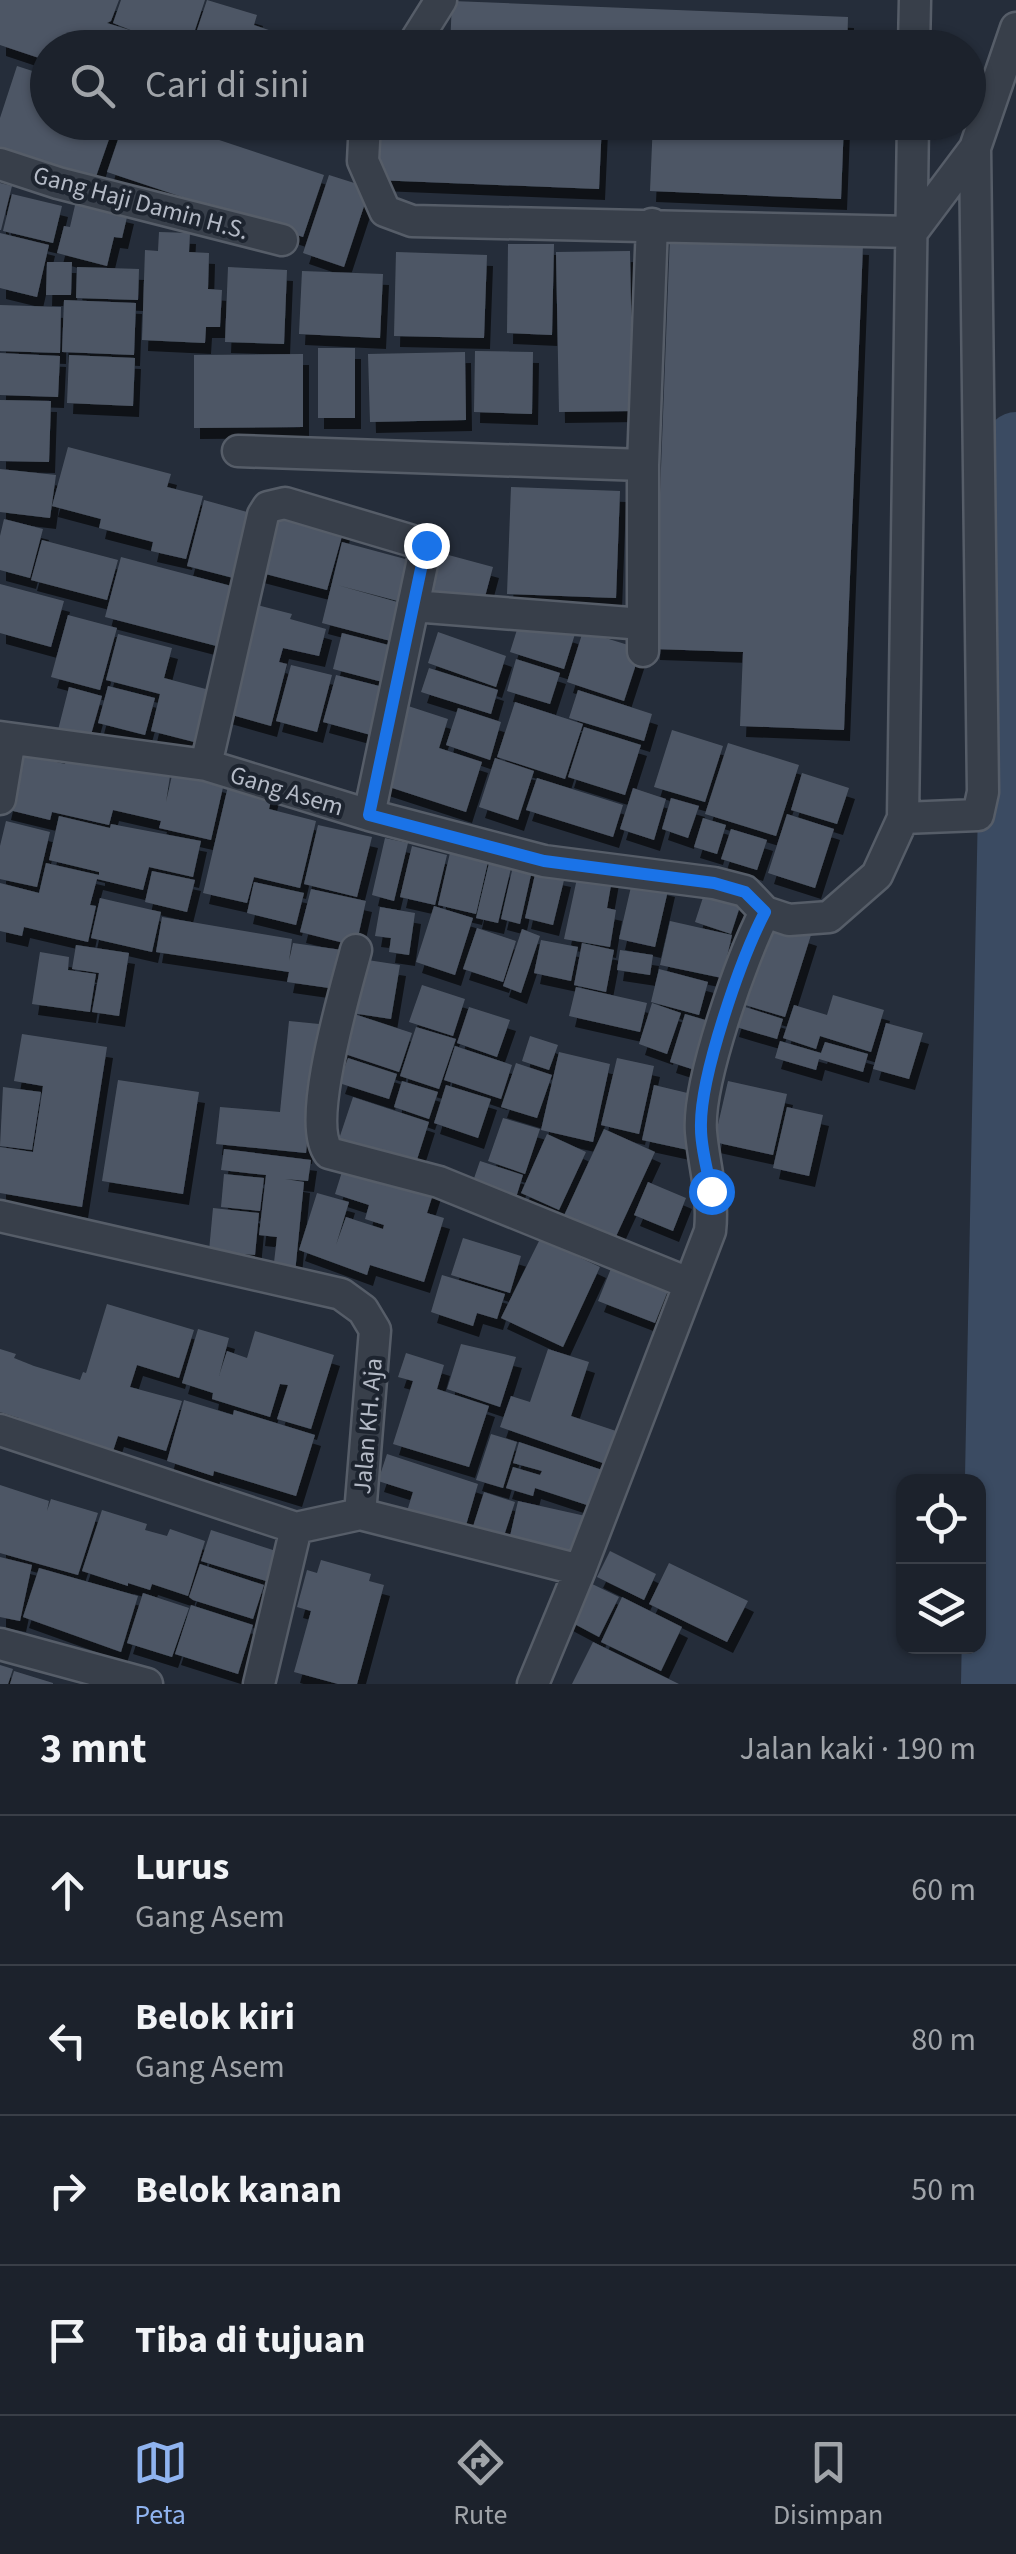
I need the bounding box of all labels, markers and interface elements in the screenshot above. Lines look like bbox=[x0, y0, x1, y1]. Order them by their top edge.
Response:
search box bbox=[30, 30, 986, 140]
icon: search bbox=[65, 58, 120, 113]
text: Cari di sini bbox=[145, 58, 309, 112]
street label: Gang Haji Damin H.S. bbox=[29, 157, 252, 249]
route end bbox=[404, 523, 450, 569]
street label: Gang Asem bbox=[225, 757, 348, 825]
route start bbox=[689, 1169, 735, 1215]
street label: Jalan KH. Aja bbox=[344, 1356, 392, 1496]
map controls bbox=[896, 1474, 986, 1654]
button: locate bbox=[896, 1474, 986, 1564]
button: layers bbox=[896, 1564, 986, 1654]
text: 3 mnt bbox=[40, 1719, 147, 1779]
text: Jalan kaki · 190 m bbox=[740, 1726, 976, 1772]
text: Lurus bbox=[135, 1840, 229, 1894]
icon: ahead bbox=[40, 1863, 95, 1918]
text: 60 m bbox=[911, 1867, 976, 1913]
text: Gang Asem bbox=[135, 1894, 285, 1940]
text: Belok kiri bbox=[135, 1990, 295, 2044]
icon: left bbox=[40, 2013, 95, 2068]
text: 80 m bbox=[911, 2017, 976, 2063]
text: Gang Asem bbox=[135, 2044, 285, 2090]
icon: right bbox=[40, 2163, 95, 2218]
text: Belok kanan bbox=[135, 2163, 342, 2217]
text: 50 m bbox=[911, 2167, 976, 2213]
icon: arrive bbox=[40, 2313, 95, 2368]
text: Tiba di tujuan bbox=[135, 2313, 366, 2367]
tab: Peta bbox=[133, 2435, 188, 2535]
tab: Rute bbox=[453, 2435, 508, 2535]
tab: Disimpan bbox=[773, 2435, 883, 2535]

